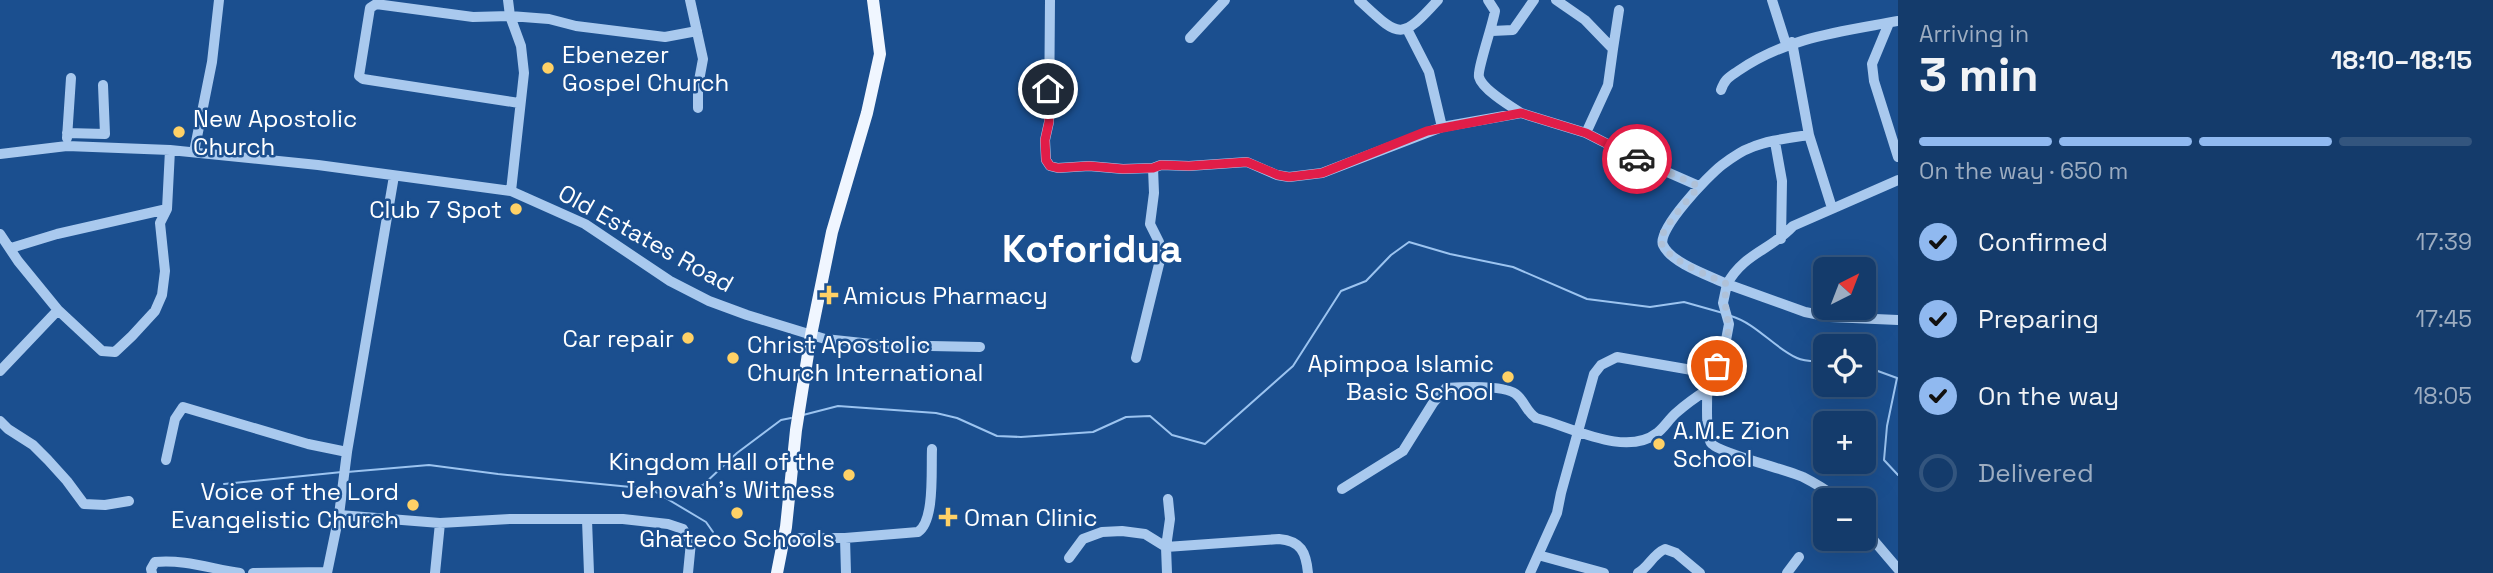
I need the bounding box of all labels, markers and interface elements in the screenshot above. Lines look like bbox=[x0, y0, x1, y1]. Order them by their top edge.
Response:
text: Arriving in bbox=[1919, 19, 2029, 49]
place label: Ebenezer Gospel Church bbox=[562, 39, 729, 98]
text: 18:10–18:15 bbox=[2331, 43, 2472, 77]
text: 3 min bbox=[1919, 46, 2039, 104]
pin bbox=[1018, 59, 1078, 119]
marker: Ebenezer Gospel Church bbox=[540, 60, 556, 76]
icon: home bbox=[1029, 70, 1067, 108]
place label: New Apostolic Church bbox=[193, 103, 357, 162]
marker: New Apostolic Church bbox=[171, 124, 187, 140]
courier bbox=[1602, 124, 1672, 194]
icon: car bbox=[1618, 140, 1656, 178]
text: On the way · 650 m bbox=[1919, 156, 2128, 186]
street label: Old Estates Road bbox=[553, 177, 739, 299]
place label: Club 7 Spot bbox=[369, 194, 502, 225]
marker: Club 7 Spot bbox=[508, 201, 524, 217]
icon: check bbox=[1919, 223, 1957, 261]
district label: Koforidua bbox=[1002, 225, 1182, 273]
text: Confirmed bbox=[1978, 225, 2108, 259]
text: 17:39 bbox=[2416, 227, 2472, 257]
north arrow bbox=[1813, 257, 1876, 320]
map controls bbox=[1813, 257, 1876, 551]
place label: Amicus Pharmacy bbox=[843, 280, 1048, 311]
marker: Amicus Pharmacy bbox=[821, 287, 837, 303]
icon: check bbox=[1919, 300, 1957, 338]
text: Preparing bbox=[1978, 302, 2099, 336]
text: 17:45 bbox=[2415, 304, 2472, 334]
place label: Car repair bbox=[563, 323, 674, 354]
place label: Christ Apostolic Church International bbox=[747, 329, 983, 388]
marker: Car repair bbox=[680, 330, 696, 346]
button: locate bbox=[1813, 334, 1876, 397]
pin bbox=[1687, 336, 1747, 396]
icon: bag bbox=[1698, 347, 1736, 385]
place label: Apimpoa Islamic Basic School bbox=[1308, 348, 1494, 407]
marker: Christ Apostolic Church International bbox=[725, 350, 741, 366]
marker: Apimpoa Islamic Basic School bbox=[1500, 369, 1516, 385]
icon: check bbox=[1919, 377, 1957, 415]
text: On the way bbox=[1978, 379, 2119, 413]
text: 18:05 bbox=[2414, 381, 2472, 411]
button: + bbox=[1813, 411, 1876, 474]
place label: A.M.E Zion School bbox=[1673, 415, 1790, 474]
marker: A.M.E Zion School bbox=[1651, 436, 1667, 452]
place label: Kingdom Hall of the Jehovah's Witness bbox=[609, 446, 835, 505]
text: Delivered bbox=[1978, 456, 2094, 490]
marker: Kingdom Hall of the Jehovah's Witness bbox=[841, 467, 857, 483]
place label: Voice of the Lord Evangelistic Church bbox=[171, 476, 399, 535]
button: − bbox=[1813, 488, 1876, 551]
marker: Voice of the Lord Evangelistic Church bbox=[405, 497, 421, 513]
place label: Oman Clinic bbox=[964, 502, 1098, 533]
marker: Ghateco Schools bbox=[729, 505, 745, 521]
marker: Oman Clinic bbox=[938, 507, 958, 527]
place label: Ghateco Schools bbox=[639, 523, 835, 554]

